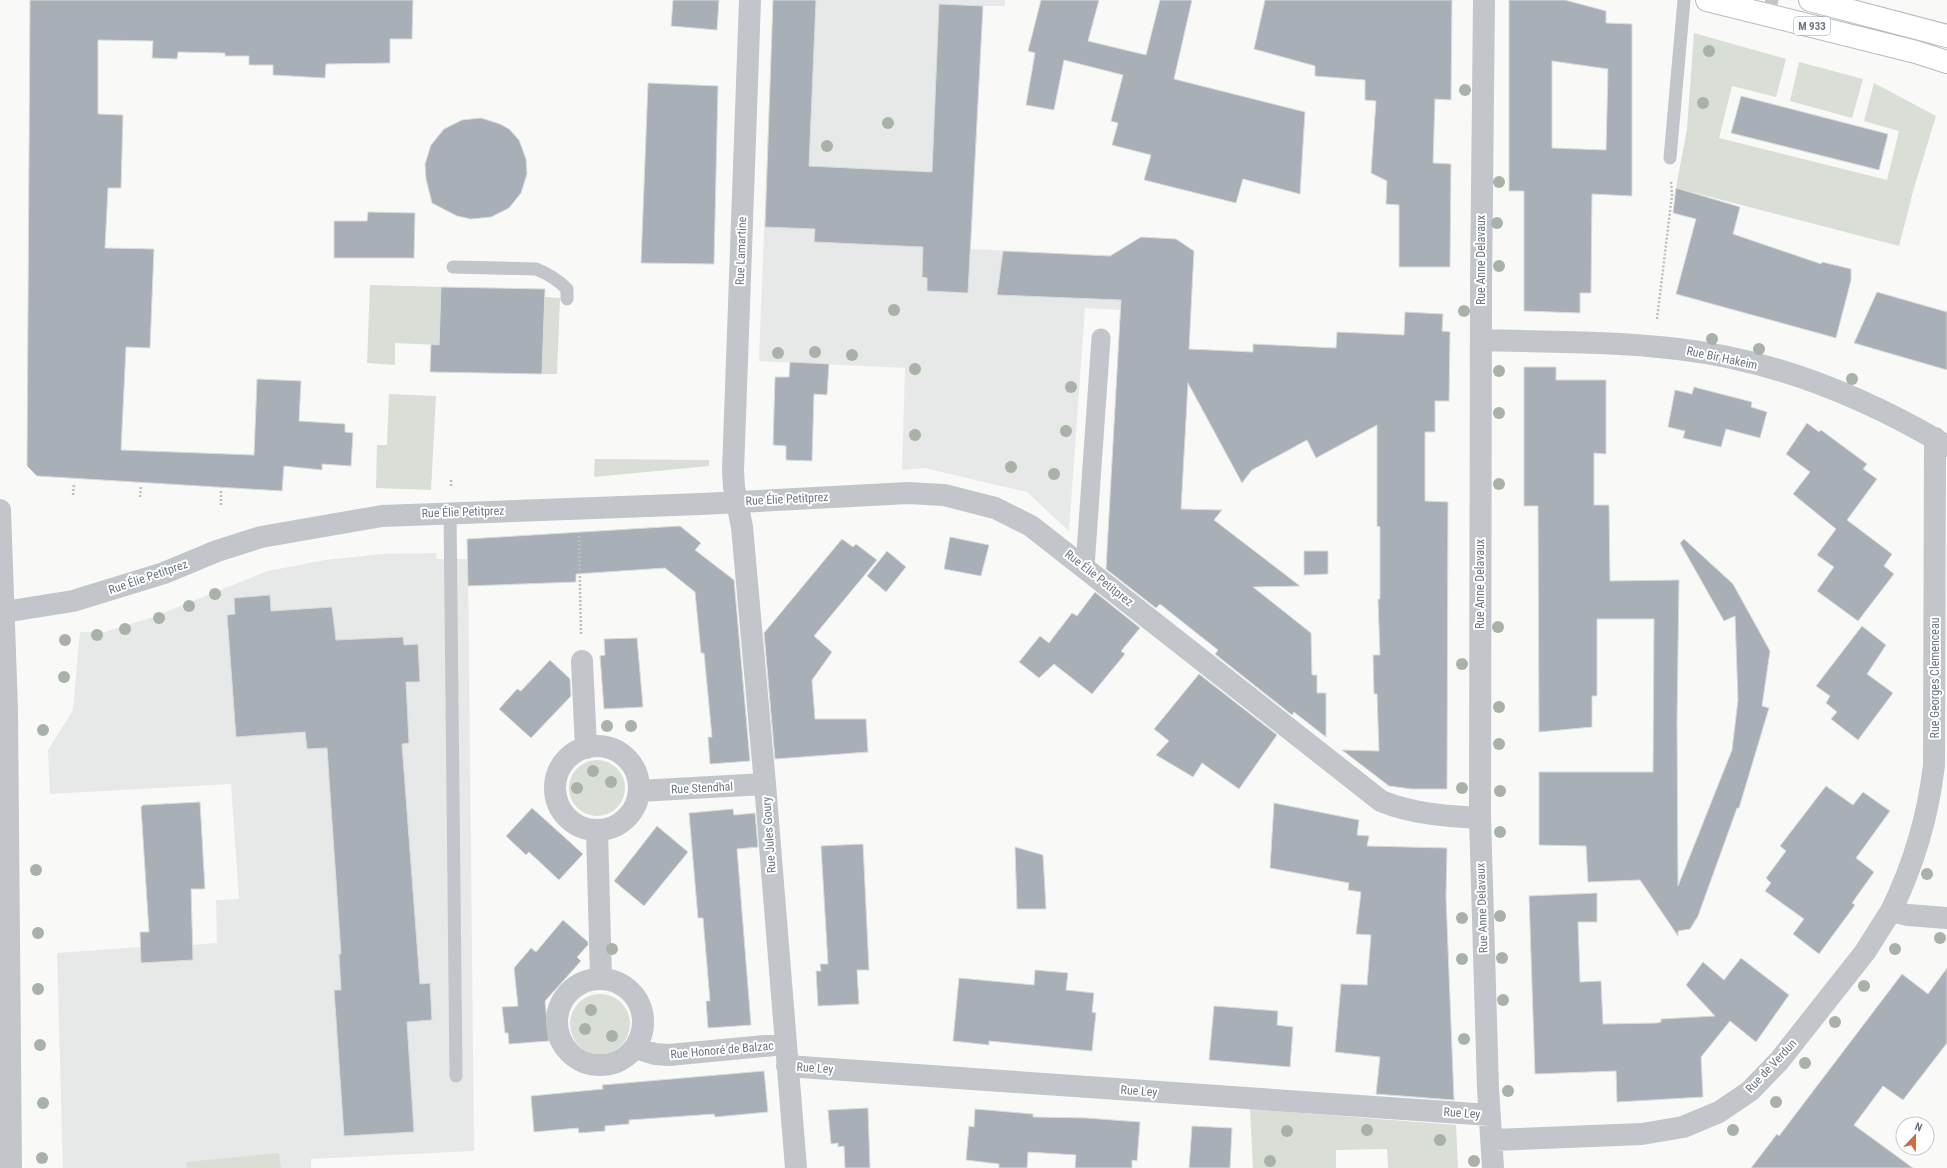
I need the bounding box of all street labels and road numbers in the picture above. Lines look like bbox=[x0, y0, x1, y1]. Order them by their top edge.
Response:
road number: M 933 bbox=[1794, 17, 1830, 35]
street label: Rue Anne Delavaux bbox=[1474, 215, 1488, 305]
street label: Rue Lamartine bbox=[733, 216, 749, 285]
street label: Rue Bir Hakeim bbox=[1685, 344, 1759, 372]
street label: Rue Élie Petitprez bbox=[745, 489, 829, 508]
street label: Rue Élie Petitprez bbox=[421, 503, 505, 520]
street label: Rue Anne Delavaux bbox=[1473, 539, 1487, 629]
street label: Rue Élie Petitprez bbox=[1062, 546, 1137, 609]
street label: Rue Élie Petitprez bbox=[106, 556, 189, 597]
street label: Rue Georges Clemenceau bbox=[1928, 617, 1942, 738]
street label: Rue Stendhal bbox=[671, 779, 733, 797]
street label: Rue Jules Goury bbox=[759, 796, 779, 874]
street label: Rue Anne Delavaux bbox=[1473, 863, 1491, 953]
street label: Rue de Verdun bbox=[1743, 1036, 1799, 1096]
street label: Rue Honoré de Balzac bbox=[670, 1038, 775, 1061]
street label: Rue Ley bbox=[796, 1060, 834, 1076]
street label: Rue Ley bbox=[1120, 1083, 1158, 1099]
street label: Rue Ley bbox=[1443, 1105, 1481, 1121]

